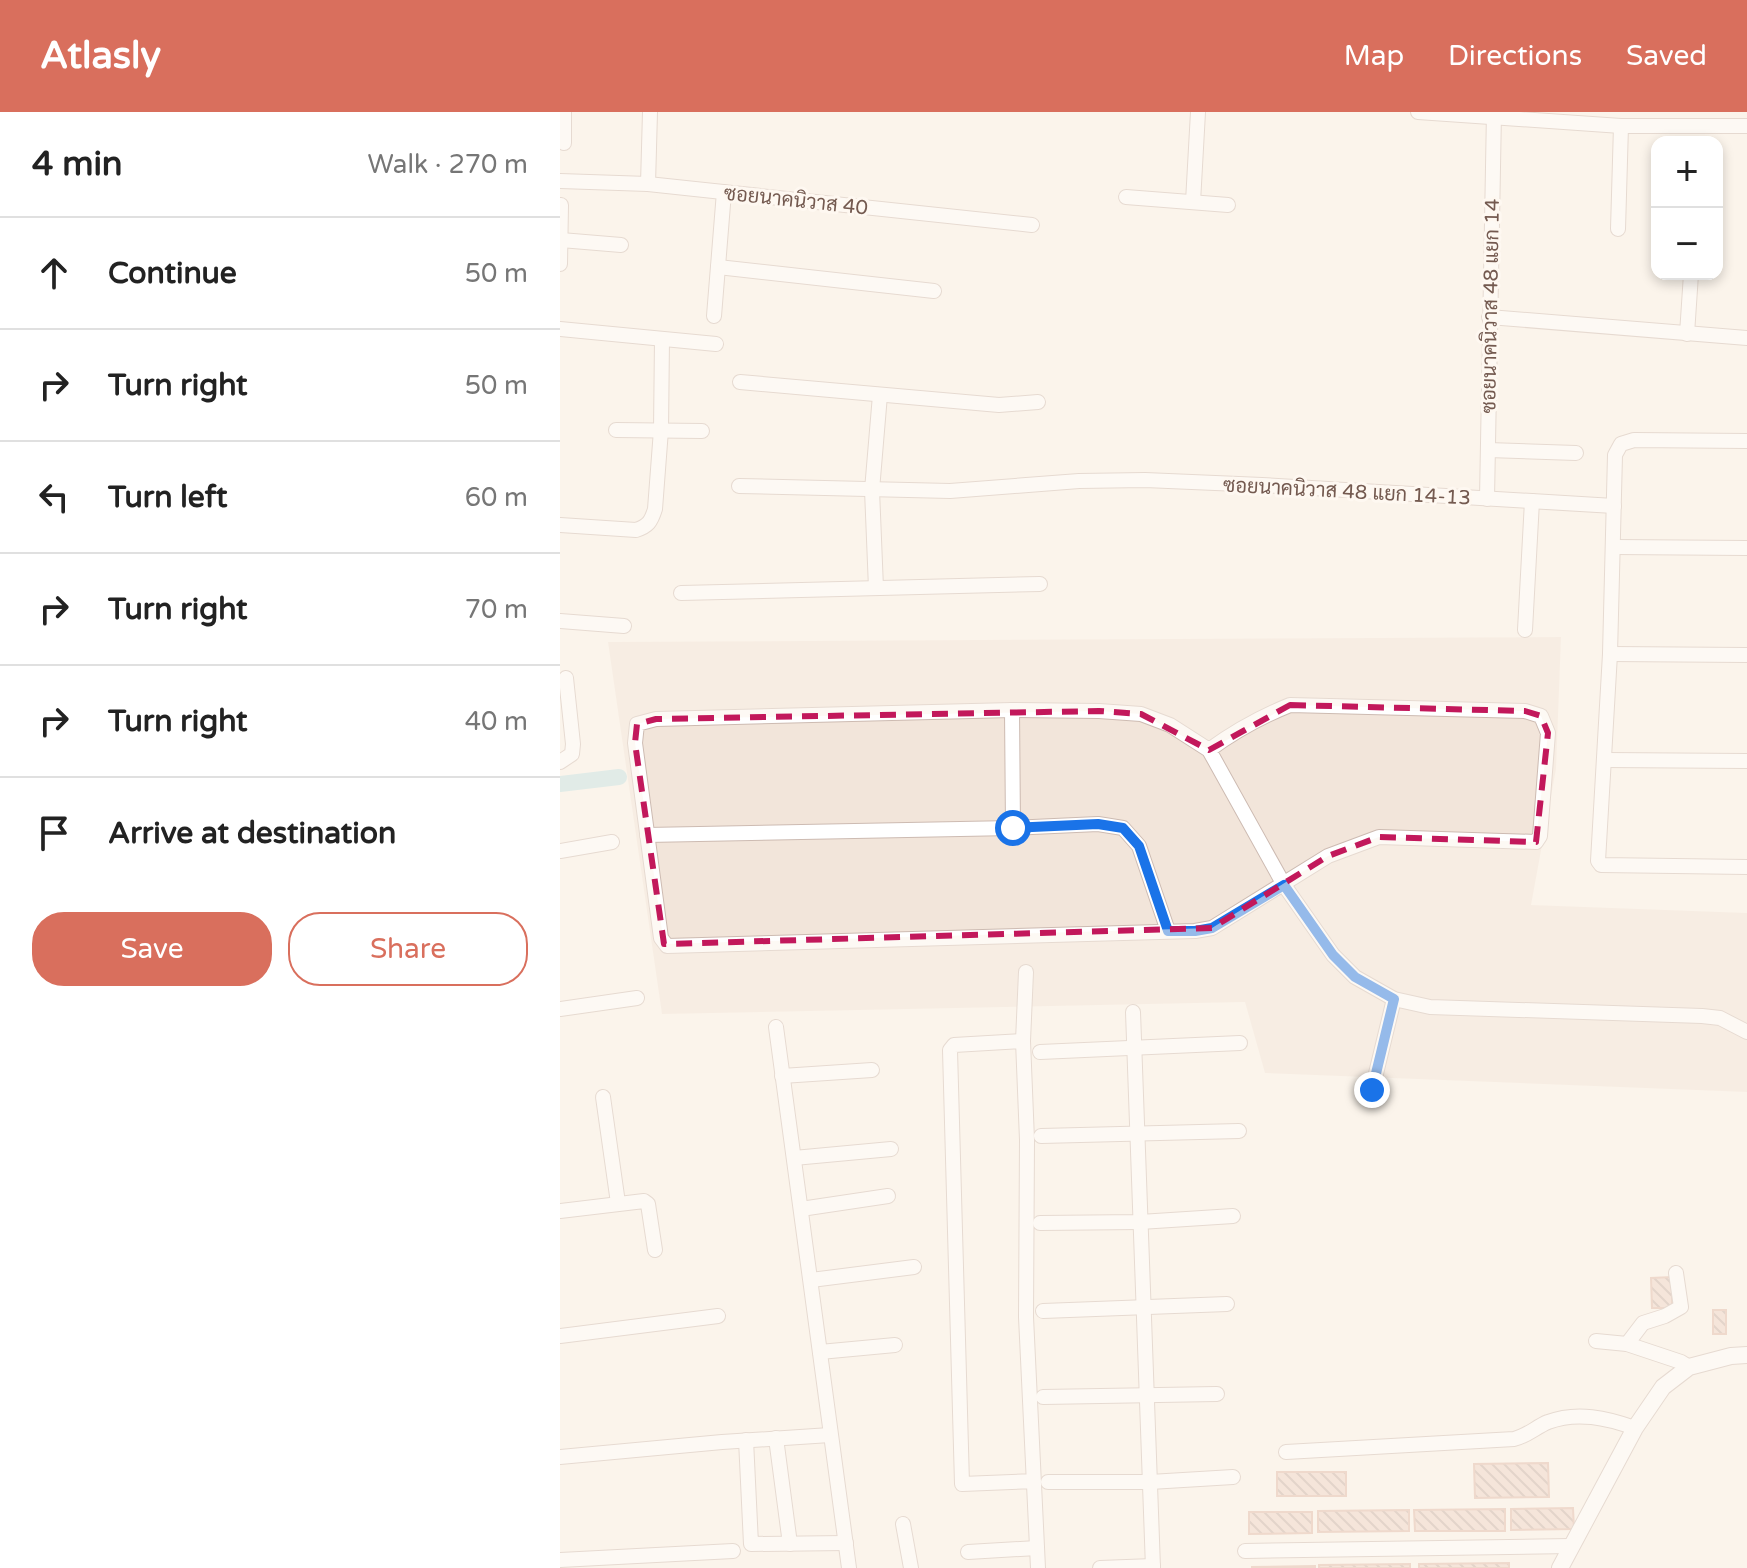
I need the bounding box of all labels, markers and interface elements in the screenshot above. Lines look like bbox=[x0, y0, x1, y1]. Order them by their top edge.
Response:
text: Atlasly bbox=[40, 33, 161, 79]
text: Map bbox=[1344, 39, 1404, 73]
text: Directions bbox=[1448, 39, 1582, 73]
text: Saved bbox=[1626, 39, 1707, 73]
map controls bbox=[1651, 136, 1723, 280]
button: + bbox=[1651, 136, 1723, 208]
text: 4 min bbox=[32, 144, 123, 185]
text: Walk · 270 m bbox=[368, 149, 528, 180]
street label: ซอยนาคนิวาส 40 bbox=[723, 181, 869, 220]
street label: ซอยนาคนิวาส 48 แยก 14 bbox=[1476, 198, 1505, 414]
button: − bbox=[1651, 208, 1723, 280]
icon: ahead bbox=[32, 251, 76, 295]
text: Continue bbox=[108, 255, 237, 292]
text: 50 m bbox=[465, 258, 528, 289]
icon: right bbox=[32, 363, 76, 407]
text: Turn right bbox=[108, 367, 248, 404]
text: 50 m bbox=[465, 370, 528, 401]
street label: ซอยนาคนิวาส 48 แยก 14-13 bbox=[1222, 473, 1472, 510]
icon: left bbox=[32, 475, 76, 519]
text: Turn left bbox=[108, 479, 227, 516]
text: 60 m bbox=[465, 482, 528, 513]
icon: right bbox=[32, 587, 76, 631]
text: Turn right bbox=[108, 591, 248, 628]
text: 70 m bbox=[465, 594, 528, 625]
icon: right bbox=[32, 699, 76, 743]
text: Turn right bbox=[108, 703, 248, 740]
text: 40 m bbox=[465, 706, 528, 737]
route start bbox=[995, 810, 1031, 846]
icon: arrive bbox=[32, 811, 76, 855]
text: Arrive at destination bbox=[108, 815, 396, 852]
button: Save bbox=[32, 912, 272, 986]
button: Share bbox=[288, 912, 528, 986]
route end bbox=[1354, 1072, 1390, 1108]

